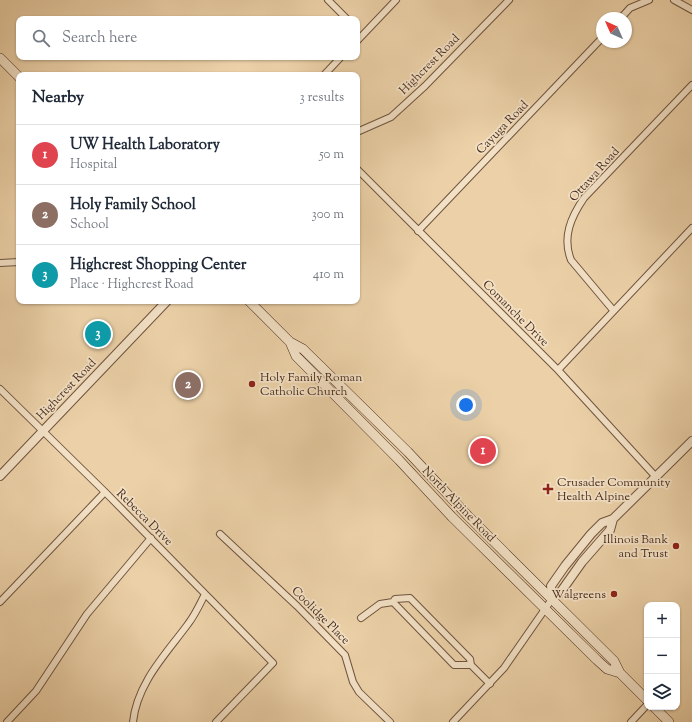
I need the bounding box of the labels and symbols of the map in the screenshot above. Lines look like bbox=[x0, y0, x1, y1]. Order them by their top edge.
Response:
north arrow bbox=[596, 12, 632, 48]
street label: Highcrest Road bbox=[395, 30, 464, 99]
street label: Cayuga Road bbox=[472, 97, 533, 159]
street label: Ottawa Road bbox=[565, 143, 624, 206]
street label: Comanche Drive bbox=[478, 276, 553, 351]
pin: 3 bbox=[85, 319, 111, 349]
street label: Highcrest Road bbox=[33, 355, 101, 425]
place label: Holy Family Roman Catholic Church bbox=[260, 369, 362, 401]
pin: 2 bbox=[175, 370, 201, 400]
marker: Holy Family Roman Catholic Church bbox=[247, 379, 257, 389]
your location bbox=[456, 395, 476, 415]
pin: 1 bbox=[470, 436, 496, 466]
street label: North Alpine Road bbox=[417, 463, 499, 547]
place label: Crusader Community Health Alpine bbox=[557, 474, 670, 506]
marker: Crusader Community Health Alpine bbox=[542, 483, 554, 495]
street label: Rebecca Drive bbox=[112, 485, 177, 550]
place label: Illinois Bank and Trust bbox=[603, 531, 668, 563]
marker: Illinois Bank and Trust bbox=[671, 541, 681, 551]
street label: Coolidge Place bbox=[287, 582, 354, 649]
place label: Walgreens bbox=[551, 586, 606, 604]
marker: Walgreens bbox=[609, 589, 619, 599]

